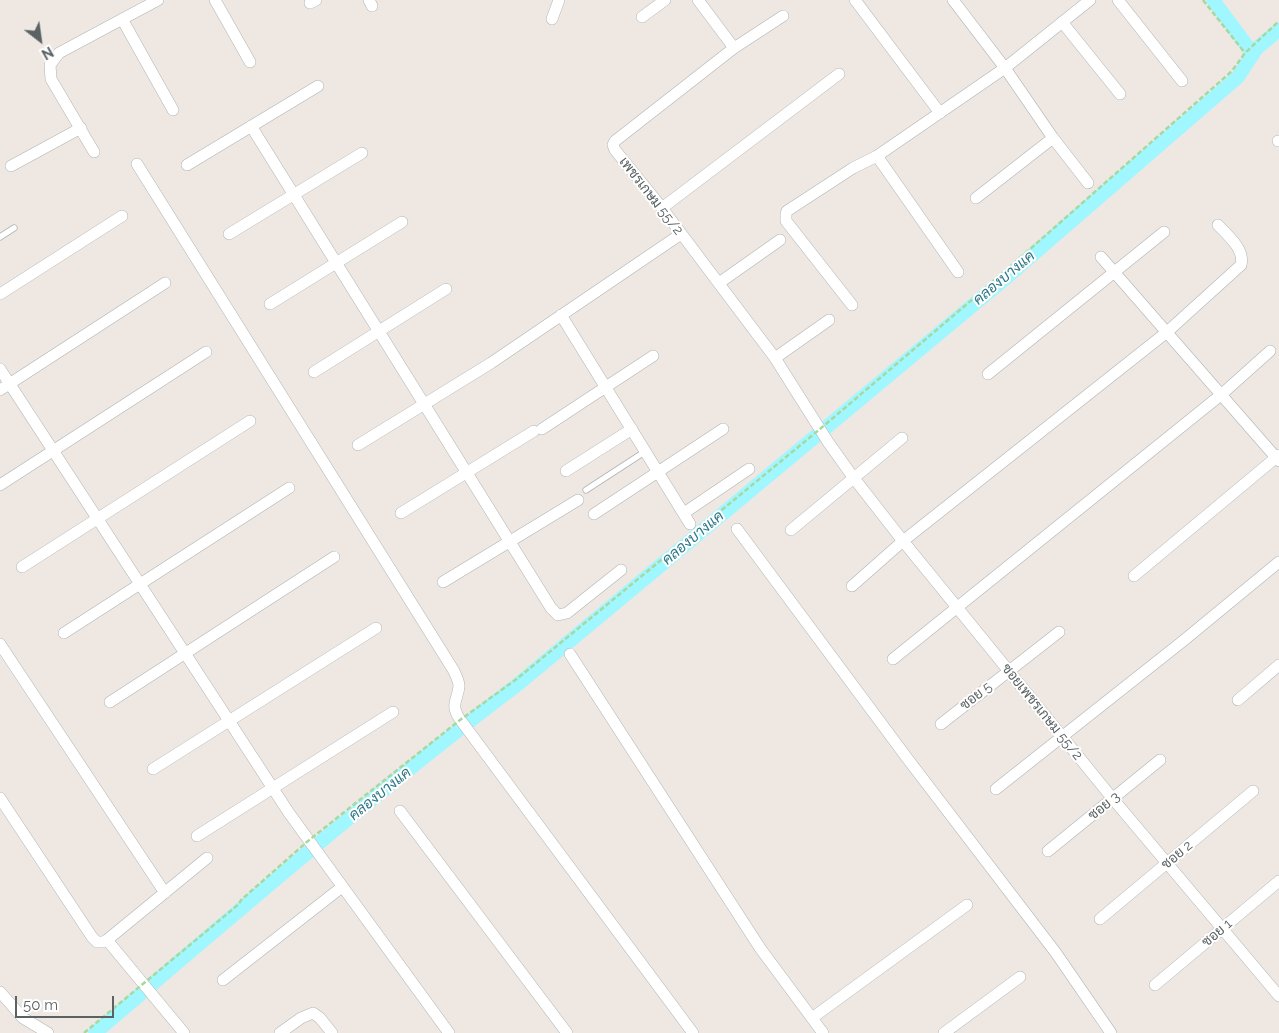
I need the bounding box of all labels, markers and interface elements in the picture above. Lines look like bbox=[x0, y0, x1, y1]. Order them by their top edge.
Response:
north arrow bbox=[15, 15, 65, 65]
text: N bbox=[39, 43, 56, 63]
street label: เพชรเกษม 55/2 bbox=[615, 154, 687, 238]
water label: คลองบางแค bbox=[970, 247, 1038, 309]
water label: คลองบางแค bbox=[659, 507, 727, 569]
street label: ซอยเพชรเกษม 55/2 bbox=[998, 660, 1086, 764]
street label: ซอย 5 bbox=[957, 678, 995, 714]
water label: คลองบางแค bbox=[345, 763, 415, 825]
street label: ซอย 3 bbox=[1085, 788, 1123, 824]
street label: ซอย 2 bbox=[1158, 837, 1196, 873]
street label: ซอย 1 bbox=[1198, 916, 1236, 950]
scale bar bbox=[18, 986, 116, 1018]
text: 50 m bbox=[23, 996, 58, 1014]

